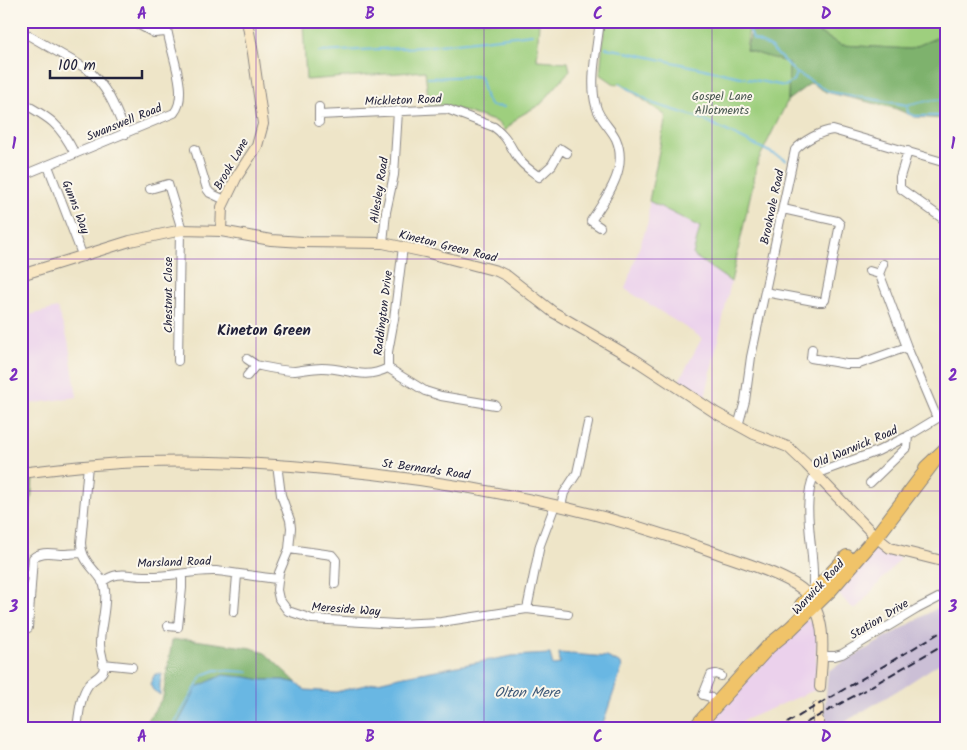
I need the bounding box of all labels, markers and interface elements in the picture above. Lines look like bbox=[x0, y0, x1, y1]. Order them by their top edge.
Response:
text: A bbox=[137, 2, 147, 27]
text: B bbox=[365, 2, 375, 27]
text: C bbox=[593, 2, 603, 27]
text: D bbox=[821, 2, 832, 27]
scale bar bbox=[50, 48, 142, 80]
text: 100 m bbox=[58, 54, 96, 78]
park label: Gospel Lane Allotments bbox=[692, 87, 753, 120]
street label: Mickleton Road bbox=[364, 90, 443, 111]
street label: Swanswell Road bbox=[84, 98, 166, 146]
text: 1 bbox=[12, 132, 17, 157]
text: 1 bbox=[951, 132, 956, 157]
street label: Brook Lane bbox=[209, 134, 254, 194]
street label: Allesley Road bbox=[365, 155, 394, 224]
street label: Brookvale Road bbox=[755, 167, 790, 246]
street label: Gunns Way bbox=[57, 177, 95, 237]
street label: Kineton Green Road bbox=[397, 225, 500, 268]
street label: Chestnut Close bbox=[159, 256, 178, 333]
street label: Raddington Drive bbox=[369, 269, 398, 357]
district label: Kineton Green bbox=[217, 319, 311, 343]
text: 2 bbox=[9, 364, 19, 389]
text: 2 bbox=[948, 364, 958, 389]
street label: Old Warwick Road bbox=[810, 421, 902, 474]
street label: St Bernards Road bbox=[381, 454, 472, 485]
street label: Marsland Road bbox=[137, 552, 212, 573]
street label: Warwick Road bbox=[788, 555, 850, 619]
street label: Station Drive bbox=[846, 594, 913, 645]
text: 3 bbox=[9, 595, 19, 620]
text: 3 bbox=[948, 595, 958, 620]
street label: Mereside Way bbox=[311, 598, 381, 621]
water label: Olton Mere bbox=[494, 682, 561, 704]
text: A bbox=[137, 725, 147, 750]
text: B bbox=[365, 725, 375, 750]
text: C bbox=[593, 725, 603, 750]
text: D bbox=[821, 725, 832, 750]

